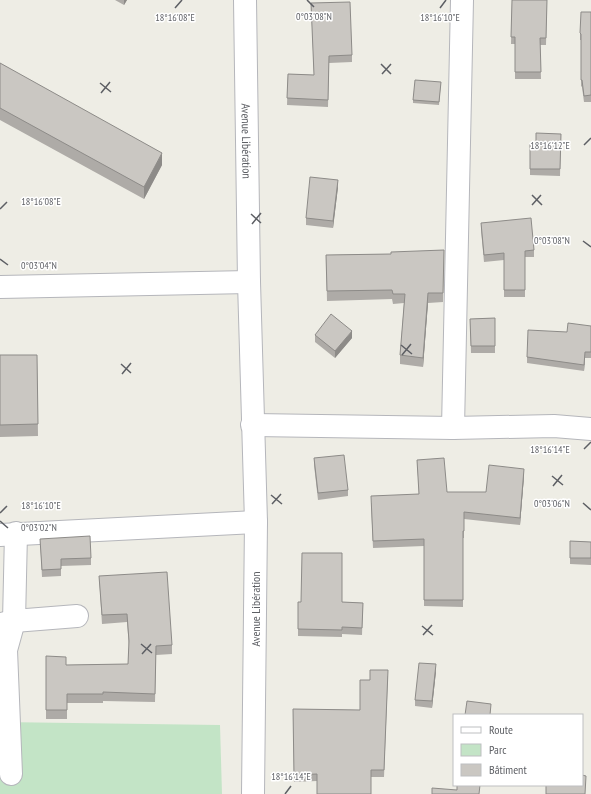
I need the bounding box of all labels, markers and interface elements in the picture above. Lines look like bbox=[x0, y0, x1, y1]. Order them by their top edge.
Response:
text: 0°03'08"N bbox=[296, 10, 332, 23]
text: 18°16'08"E bbox=[155, 11, 195, 24]
text: 18°16'10"E bbox=[420, 11, 460, 24]
street label: Avenue Libération bbox=[239, 103, 255, 179]
text: 18°16'12"E bbox=[530, 139, 570, 152]
text: 18°16'08"E bbox=[21, 195, 61, 208]
text: 0°03'08"N bbox=[534, 234, 570, 247]
text: 0°03'04"N bbox=[21, 259, 57, 272]
text: 18°16'14"E bbox=[530, 443, 570, 456]
text: 0°03'06"N bbox=[534, 497, 570, 510]
text: 18°16'10"E bbox=[21, 499, 61, 512]
text: 0°03'02"N bbox=[21, 521, 57, 534]
street label: Avenue Libération bbox=[248, 571, 263, 647]
legend bbox=[453, 714, 583, 786]
text: Route bbox=[489, 722, 513, 737]
text: Parc bbox=[489, 742, 507, 757]
text: Bâtiment bbox=[489, 762, 527, 777]
text: 18°16'14"E bbox=[271, 770, 311, 783]

